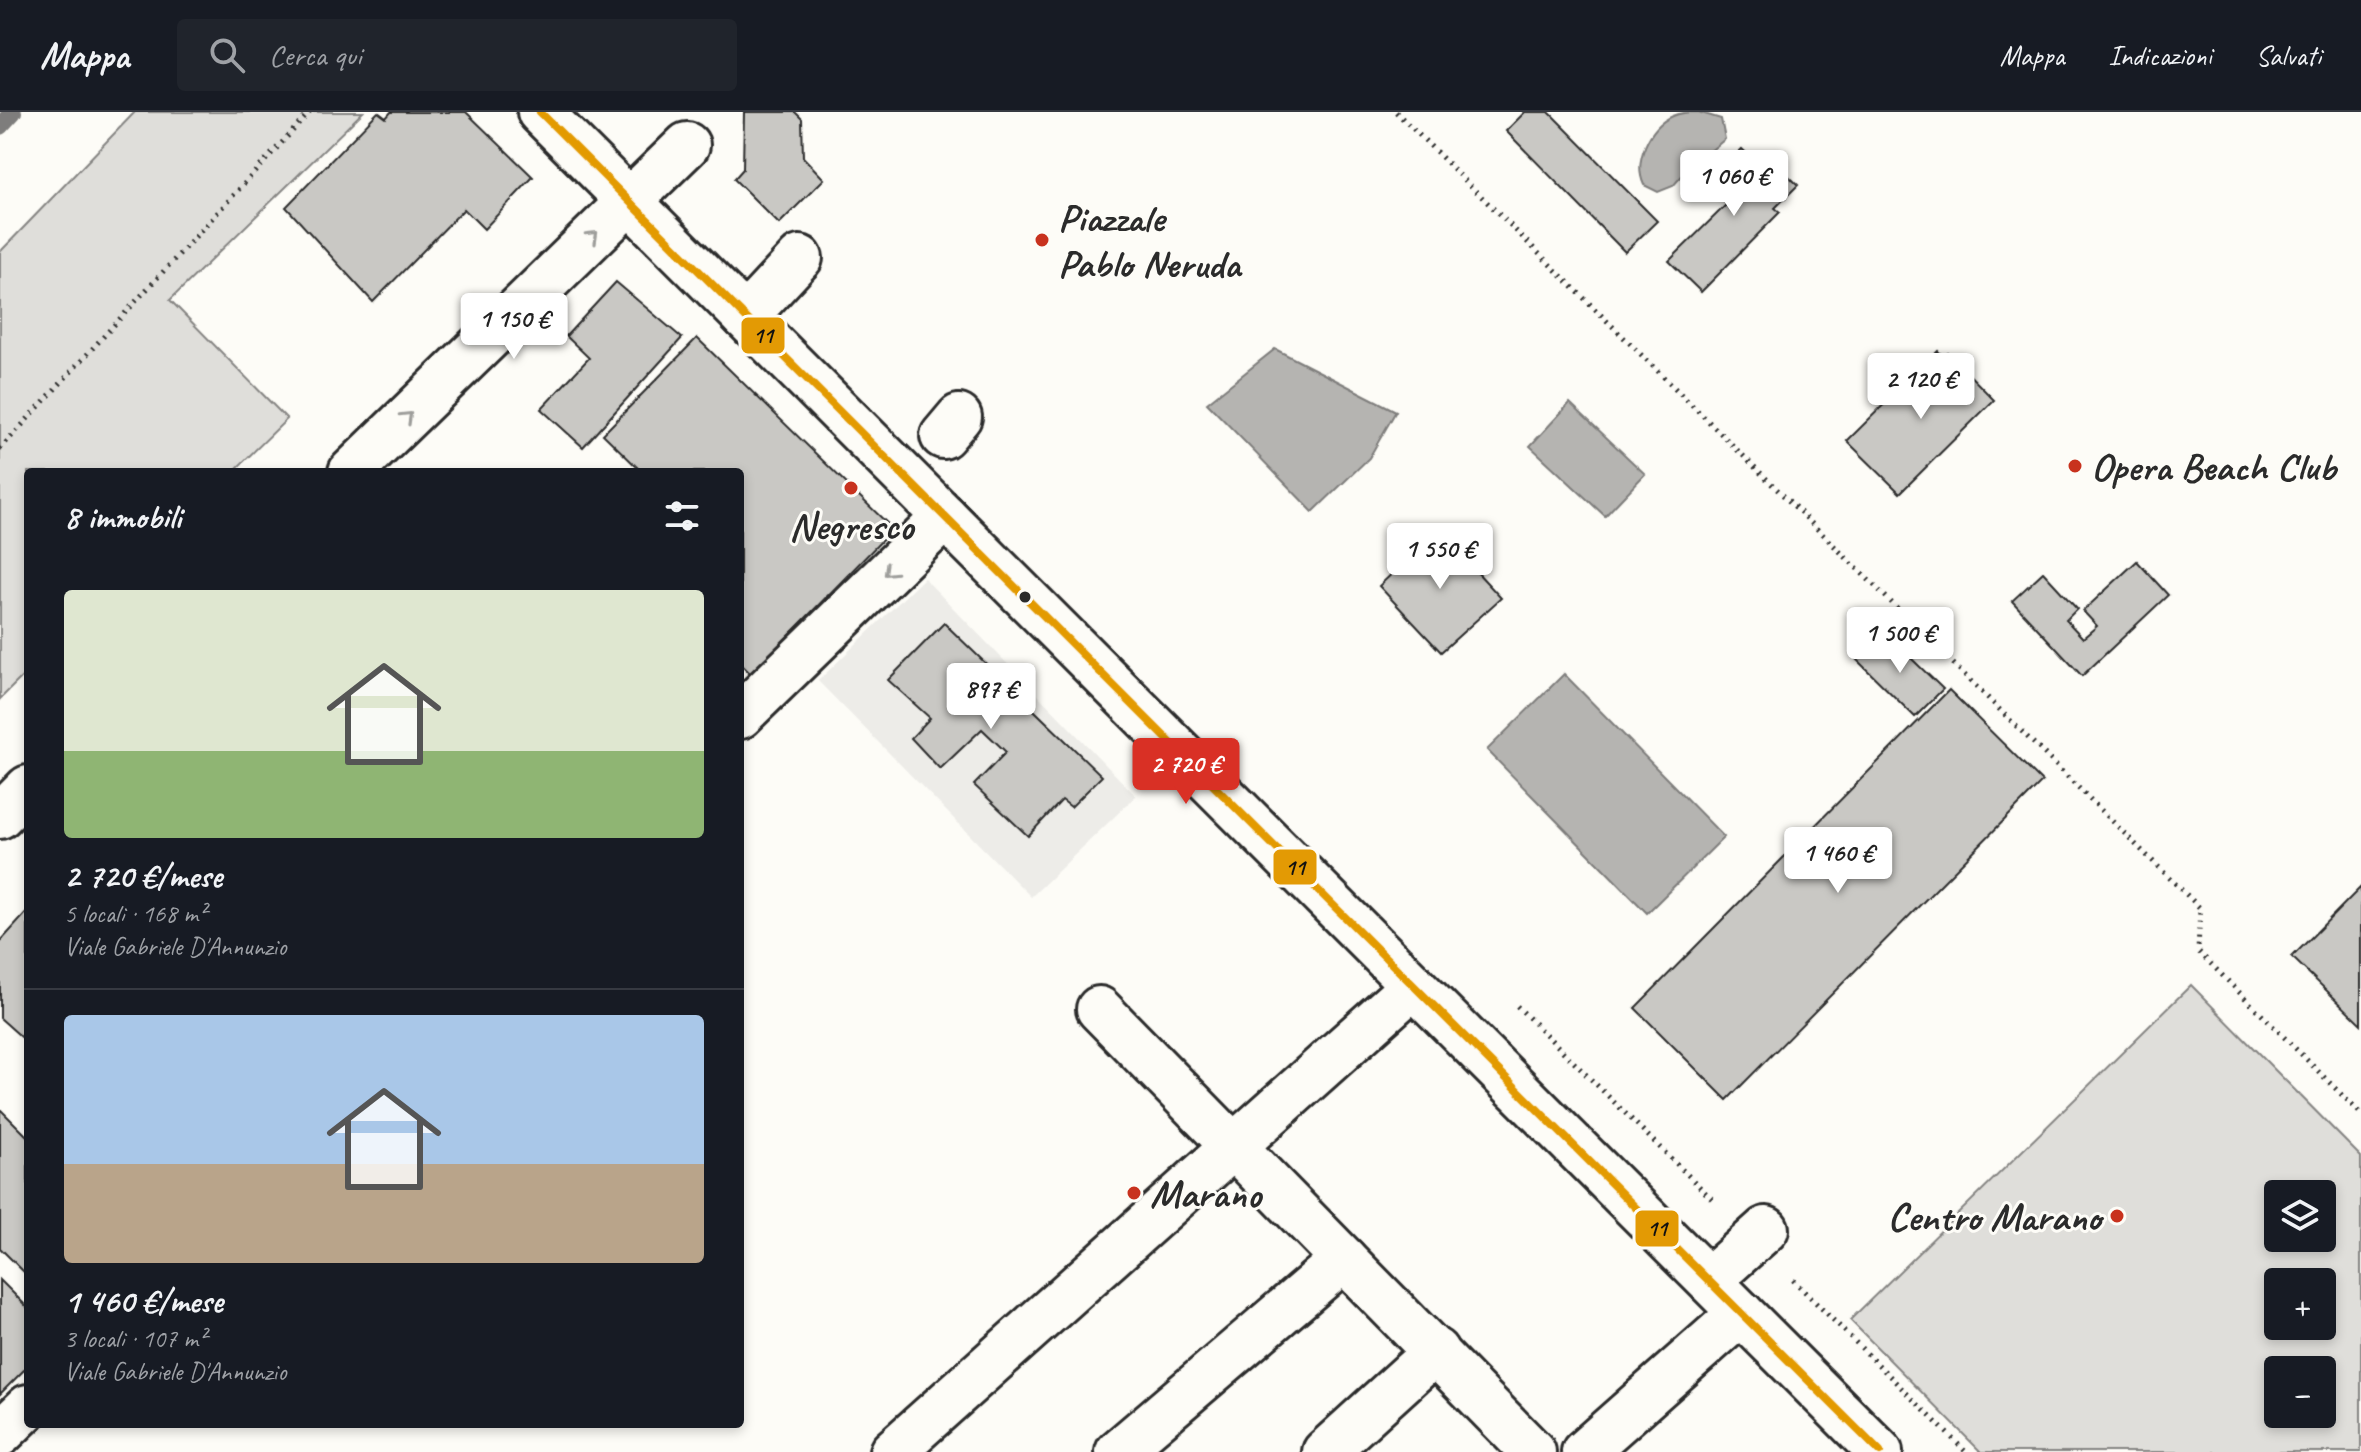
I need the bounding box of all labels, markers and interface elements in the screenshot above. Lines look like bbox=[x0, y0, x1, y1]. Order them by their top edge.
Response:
search box bbox=[177, 19, 737, 91]
text: Mappa bbox=[40, 32, 129, 79]
icon: search bbox=[205, 33, 249, 77]
text: Cerca qui bbox=[269, 36, 362, 74]
text: Mappa bbox=[2000, 38, 2064, 73]
text: Indicazioni bbox=[2108, 38, 2212, 73]
text: Salvati bbox=[2256, 38, 2321, 73]
pin: 1 060 € bbox=[1660, 150, 1808, 218]
text: 1 060 € bbox=[1698, 159, 1770, 192]
place label: Piazzale Pablo Neruda bbox=[1058, 193, 1243, 289]
one-way arrow bbox=[584, 230, 598, 245]
marker: Piazzale Pablo Neruda bbox=[1033, 231, 1051, 249]
pin: 1 150 € bbox=[440, 293, 588, 361]
text: 1 150 € bbox=[479, 302, 549, 335]
line badge: 11 bbox=[740, 316, 786, 355]
text: 11 bbox=[753, 322, 775, 350]
pin: 2 120 € bbox=[1847, 353, 1995, 421]
text: 2 120 € bbox=[1885, 362, 1957, 395]
one-way arrow bbox=[398, 412, 412, 427]
place label: Opera Beach Club bbox=[2091, 442, 2339, 492]
marker: Opera Beach Club bbox=[2066, 457, 2084, 475]
marker: Negresco bbox=[842, 479, 860, 497]
icon: filters bbox=[660, 494, 704, 538]
text: 8 immobili bbox=[64, 495, 181, 538]
place label: Negresco bbox=[789, 501, 915, 551]
pin: 1 550 € bbox=[1366, 523, 1514, 591]
text: 1 550 € bbox=[1405, 532, 1475, 565]
one-way arrow bbox=[884, 562, 898, 576]
unlabelled marker bbox=[1017, 589, 1033, 605]
pin: 1 500 € bbox=[1826, 607, 1974, 675]
text: 1 500 € bbox=[1865, 616, 1935, 649]
icon: home bbox=[312, 642, 456, 786]
pin: 897 € bbox=[935, 663, 1047, 731]
text: 897 € bbox=[965, 672, 1017, 705]
pin: 2 720 € bbox=[1112, 738, 1260, 806]
text: 2 720 € bbox=[1151, 747, 1221, 780]
pin: 1 460 € bbox=[1764, 827, 1912, 895]
text: 1 460 € bbox=[1802, 836, 1874, 869]
line badge: 11 bbox=[1272, 848, 1318, 886]
text: 2 720 €/mese bbox=[64, 854, 222, 897]
text: 11 bbox=[1285, 854, 1307, 882]
text: 5 locali · 168 m² bbox=[64, 897, 206, 930]
text: Viale Gabriele D'Annunzio bbox=[64, 930, 286, 963]
icon: home bbox=[312, 1067, 456, 1211]
place label: Marano bbox=[1150, 1169, 1263, 1219]
map controls bbox=[2264, 1180, 2336, 1428]
button: layers bbox=[2264, 1180, 2336, 1252]
marker: Marano bbox=[1125, 1184, 1143, 1202]
place label: Centro Marano bbox=[1888, 1192, 2105, 1242]
marker: Centro Marano bbox=[2108, 1207, 2126, 1225]
line badge: 11 bbox=[1634, 1209, 1680, 1248]
text: 11 bbox=[1647, 1215, 1669, 1243]
button: + bbox=[2264, 1268, 2336, 1340]
text: 1 460 €/mese bbox=[64, 1279, 223, 1322]
text: 3 locali · 107 m² bbox=[64, 1322, 206, 1355]
text: Viale Gabriele D'Annunzio bbox=[64, 1355, 286, 1388]
button: − bbox=[2264, 1356, 2336, 1428]

